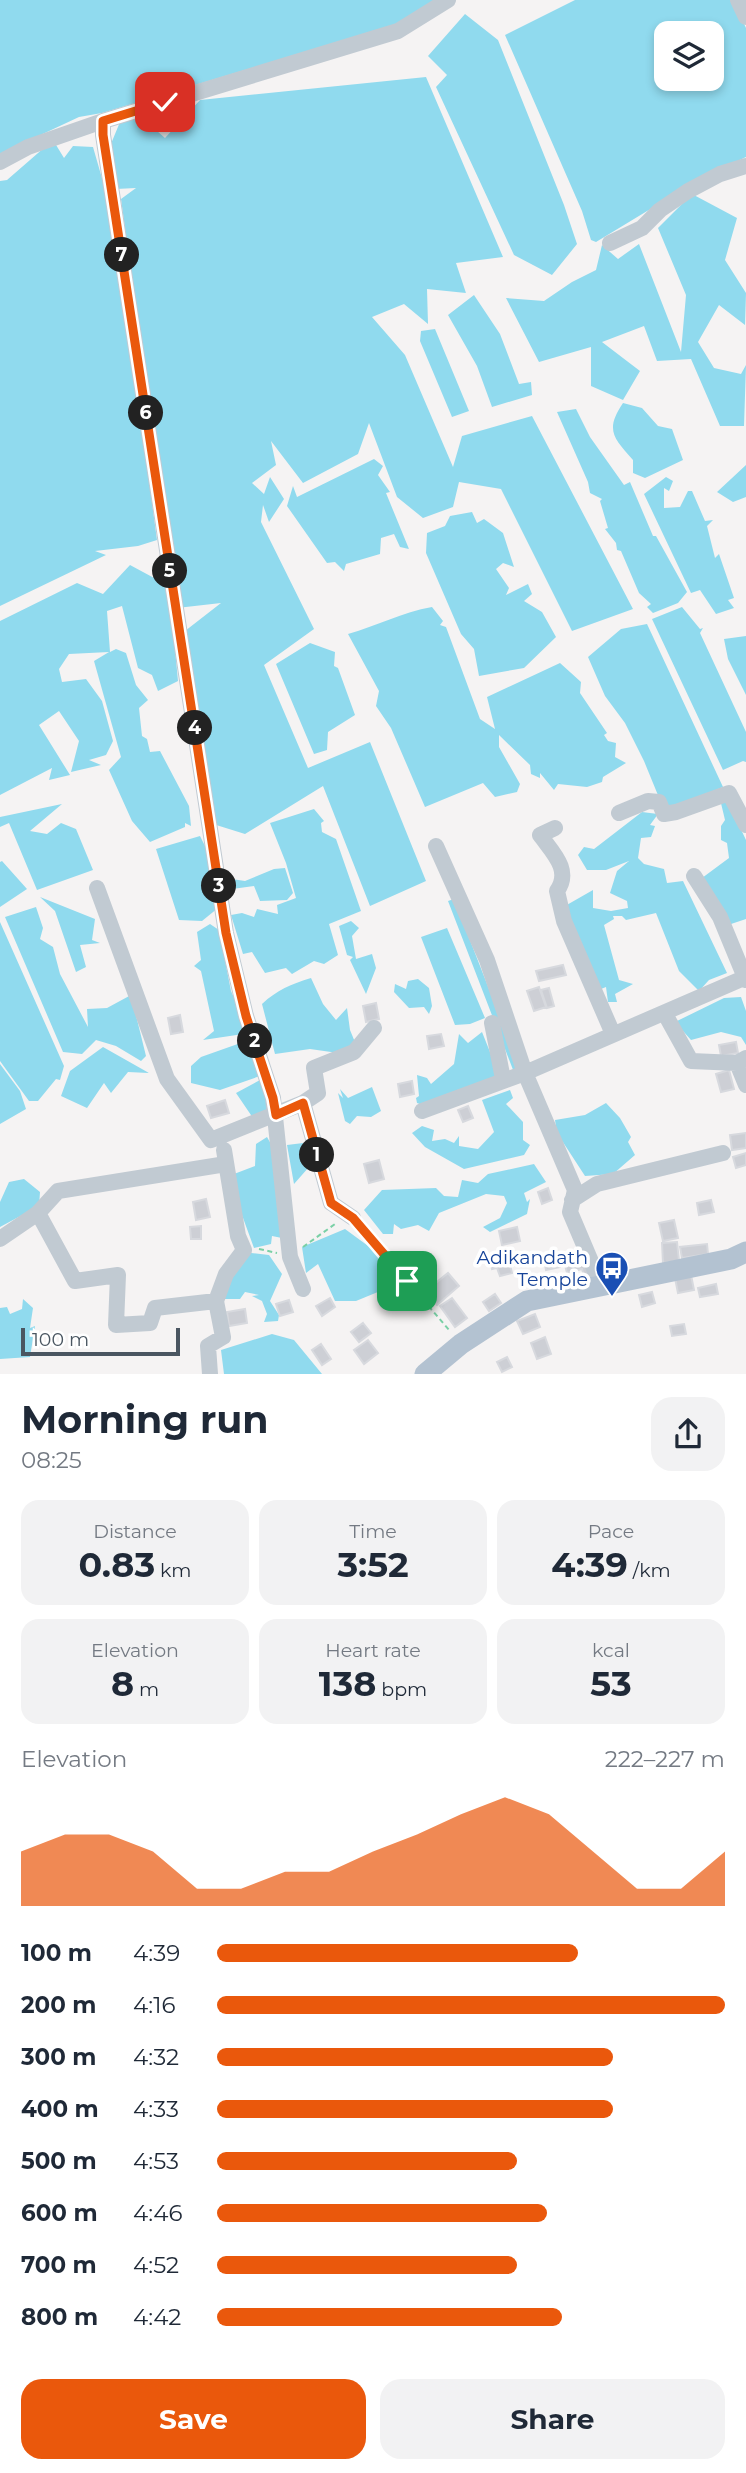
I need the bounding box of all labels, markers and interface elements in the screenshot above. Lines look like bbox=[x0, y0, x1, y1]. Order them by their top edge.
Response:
map controls bbox=[654, 21, 724, 91]
button: layers bbox=[654, 21, 724, 91]
pin bbox=[135, 72, 195, 132]
icon: check bbox=[146, 83, 184, 121]
pin: 7 bbox=[104, 238, 140, 272]
text: 7 bbox=[116, 243, 127, 266]
pin: 6 bbox=[128, 396, 164, 430]
text: 6 bbox=[139, 401, 152, 424]
pin: 5 bbox=[152, 554, 188, 588]
text: 5 bbox=[164, 559, 175, 582]
pin: 4 bbox=[178, 710, 212, 746]
text: 4 bbox=[188, 716, 201, 739]
pin: 3 bbox=[202, 868, 236, 903]
text: 3 bbox=[213, 874, 224, 897]
pin: 2 bbox=[238, 1024, 272, 1058]
text: 2 bbox=[249, 1029, 260, 1052]
pin: 1 bbox=[300, 1138, 334, 1172]
text: 1 bbox=[313, 1143, 320, 1166]
place label: Adikandath Temple bbox=[477, 1246, 588, 1291]
bus stop icon: Adikandath Temple bbox=[593, 1249, 631, 1298]
pin bbox=[377, 1251, 437, 1311]
icon: arrive bbox=[388, 1262, 426, 1300]
scale bar bbox=[21, 1325, 180, 1357]
text: 100 m bbox=[32, 1328, 89, 1351]
text: Morning run bbox=[21, 1396, 269, 1443]
button: share bbox=[651, 1397, 725, 1471]
text: 08:25 bbox=[21, 1446, 82, 1474]
text: Distance bbox=[93, 1520, 177, 1543]
text: Time bbox=[349, 1520, 397, 1543]
text: Pace bbox=[588, 1520, 634, 1543]
text: 0.83 bbox=[78, 1543, 155, 1586]
text: 3:52 bbox=[337, 1543, 409, 1586]
text: 4:39 bbox=[551, 1543, 628, 1586]
text: km bbox=[155, 1559, 192, 1582]
text: /km bbox=[628, 1559, 671, 1582]
text: Elevation bbox=[91, 1639, 179, 1662]
text: Heart rate bbox=[325, 1639, 421, 1662]
text: kcal bbox=[592, 1639, 630, 1662]
text: 8 bbox=[111, 1662, 134, 1705]
text: 138 bbox=[319, 1662, 376, 1705]
text: 53 bbox=[590, 1662, 632, 1705]
text: m bbox=[134, 1678, 159, 1701]
text: bpm bbox=[376, 1678, 427, 1701]
text: Elevation bbox=[21, 1745, 127, 1773]
text: 222–227 m bbox=[605, 1745, 725, 1773]
text: 100 m bbox=[21, 1939, 92, 1967]
text: 4:39 bbox=[133, 1939, 180, 1967]
text: 200 m bbox=[21, 1991, 96, 2019]
text: 4:16 bbox=[133, 1991, 176, 2019]
text: 300 m bbox=[21, 2043, 97, 2071]
text: 4:32 bbox=[133, 2043, 179, 2071]
text: 400 m bbox=[21, 2095, 99, 2123]
text: 4:33 bbox=[133, 2095, 179, 2123]
text: 500 m bbox=[21, 2147, 97, 2175]
text: 4:53 bbox=[133, 2147, 179, 2175]
text: 600 m bbox=[21, 2199, 98, 2227]
text: 4:46 bbox=[133, 2199, 182, 2227]
text: 700 m bbox=[21, 2251, 97, 2279]
text: 4:52 bbox=[133, 2251, 179, 2279]
text: 800 m bbox=[21, 2303, 98, 2331]
text: 4:42 bbox=[133, 2303, 181, 2331]
button: Save bbox=[21, 2379, 366, 2459]
button: Share bbox=[380, 2379, 725, 2459]

